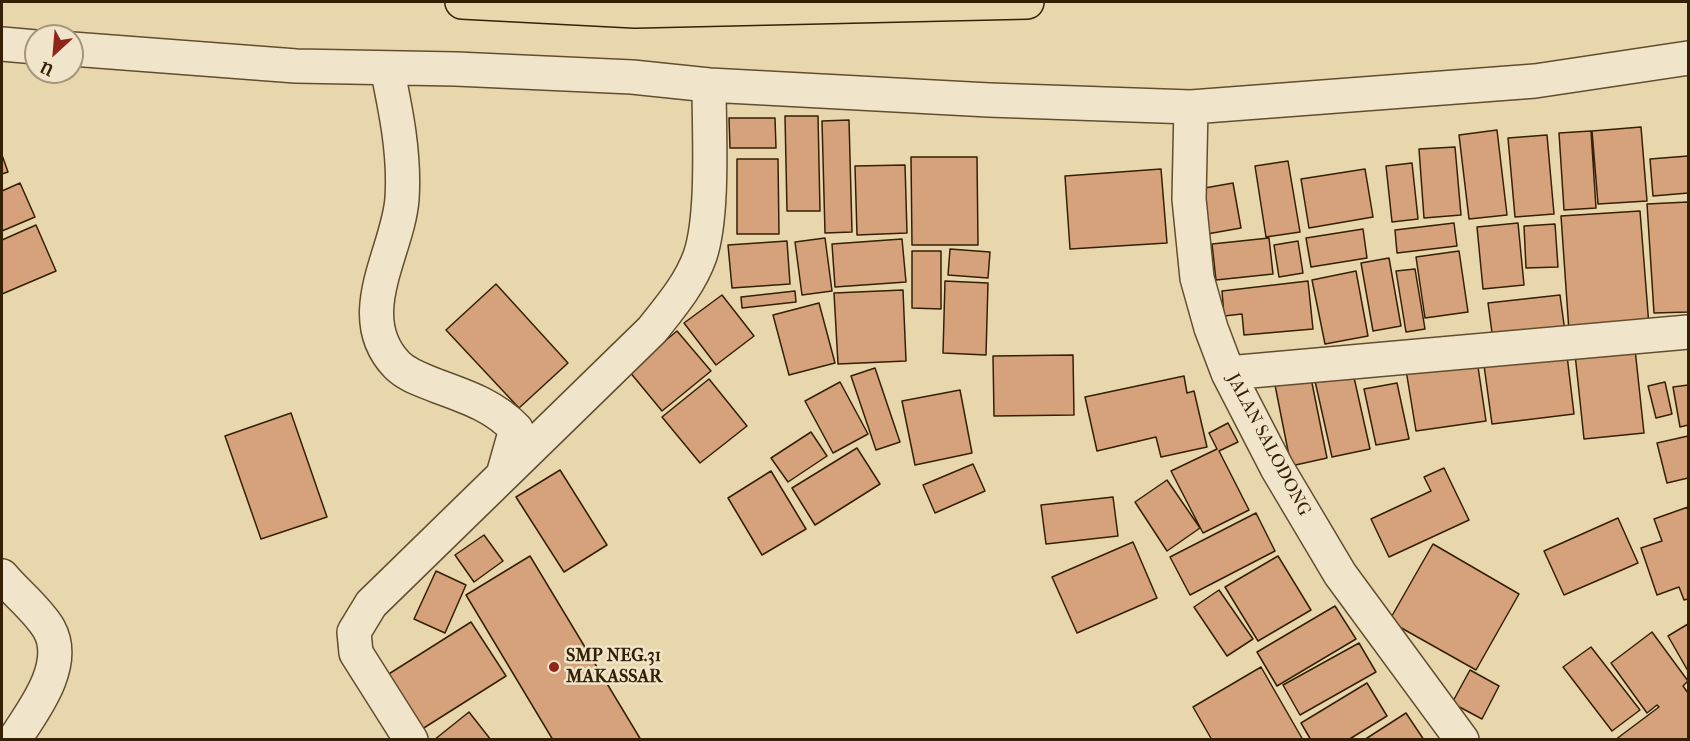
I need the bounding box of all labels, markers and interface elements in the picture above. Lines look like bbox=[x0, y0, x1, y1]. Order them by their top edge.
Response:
north arrow bbox=[24, 24, 84, 84]
text: U bbox=[37, 58, 57, 80]
street label: JALAN SALODONG bbox=[1221, 370, 1315, 520]
place label: SMP NEG.31 MAKASSAR bbox=[566, 646, 662, 688]
marker: SMP NEG.31 MAKASSAR bbox=[547, 660, 561, 674]

